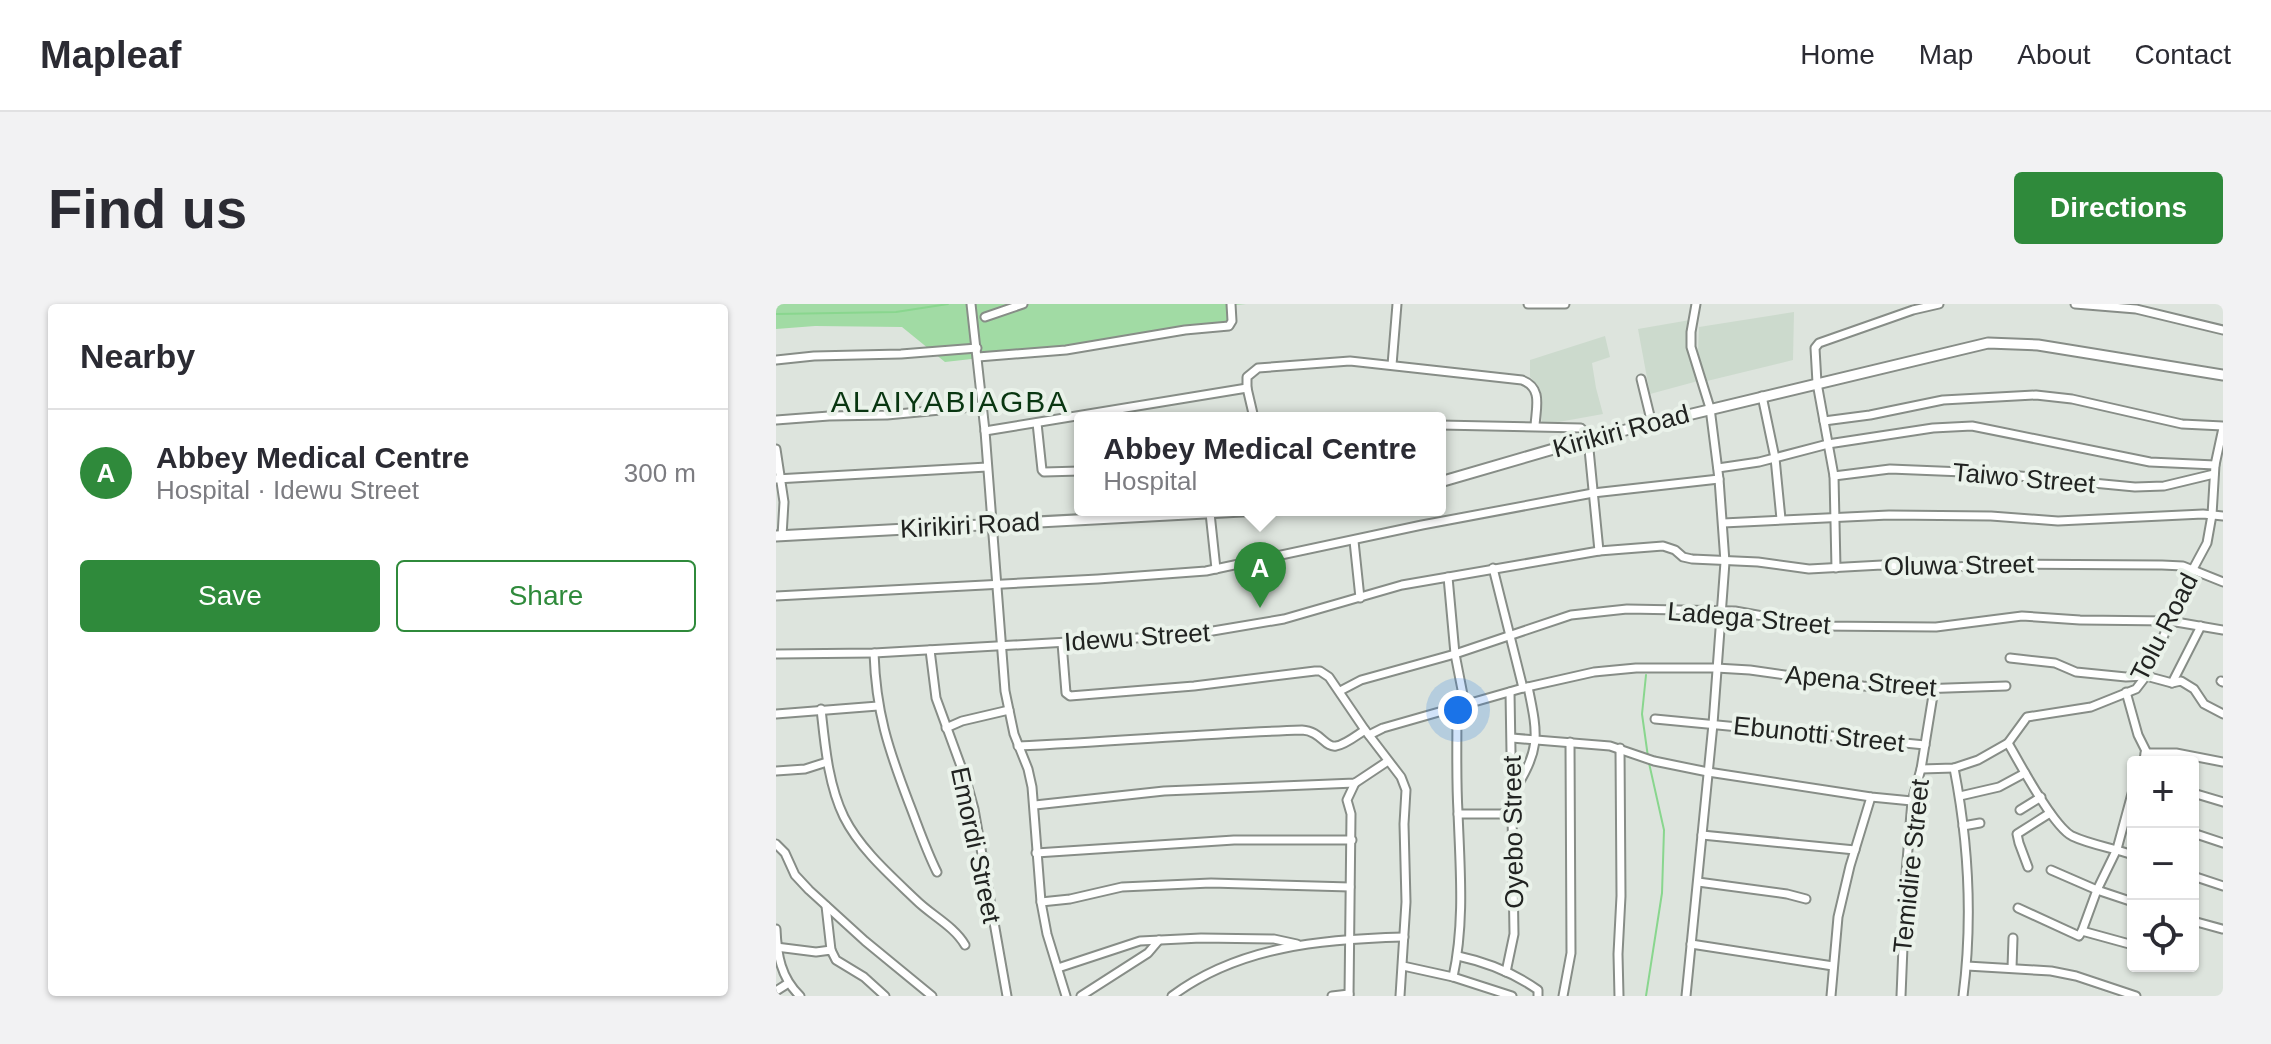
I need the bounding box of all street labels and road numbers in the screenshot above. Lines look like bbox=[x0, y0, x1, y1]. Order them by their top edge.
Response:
street label: Kirikiri Road bbox=[1549, 398, 1693, 464]
street label: Taiwo Street bbox=[1951, 457, 2097, 499]
street label: Kirikiri Road bbox=[899, 506, 1041, 544]
street label: Oluwa Street bbox=[1884, 549, 2035, 581]
street label: Tolu Road bbox=[2124, 568, 2204, 686]
street label: Ladega Street bbox=[1666, 596, 1832, 640]
street label: Idewu Street bbox=[1063, 617, 1212, 657]
street label: Apena Street bbox=[1784, 659, 1939, 703]
street label: Ebunotti Street bbox=[1732, 710, 1907, 758]
street label: Oyebo Street bbox=[1497, 754, 1529, 909]
street label: Emordi Street bbox=[945, 764, 1007, 927]
street label: Temidire Street bbox=[1887, 777, 1935, 955]

